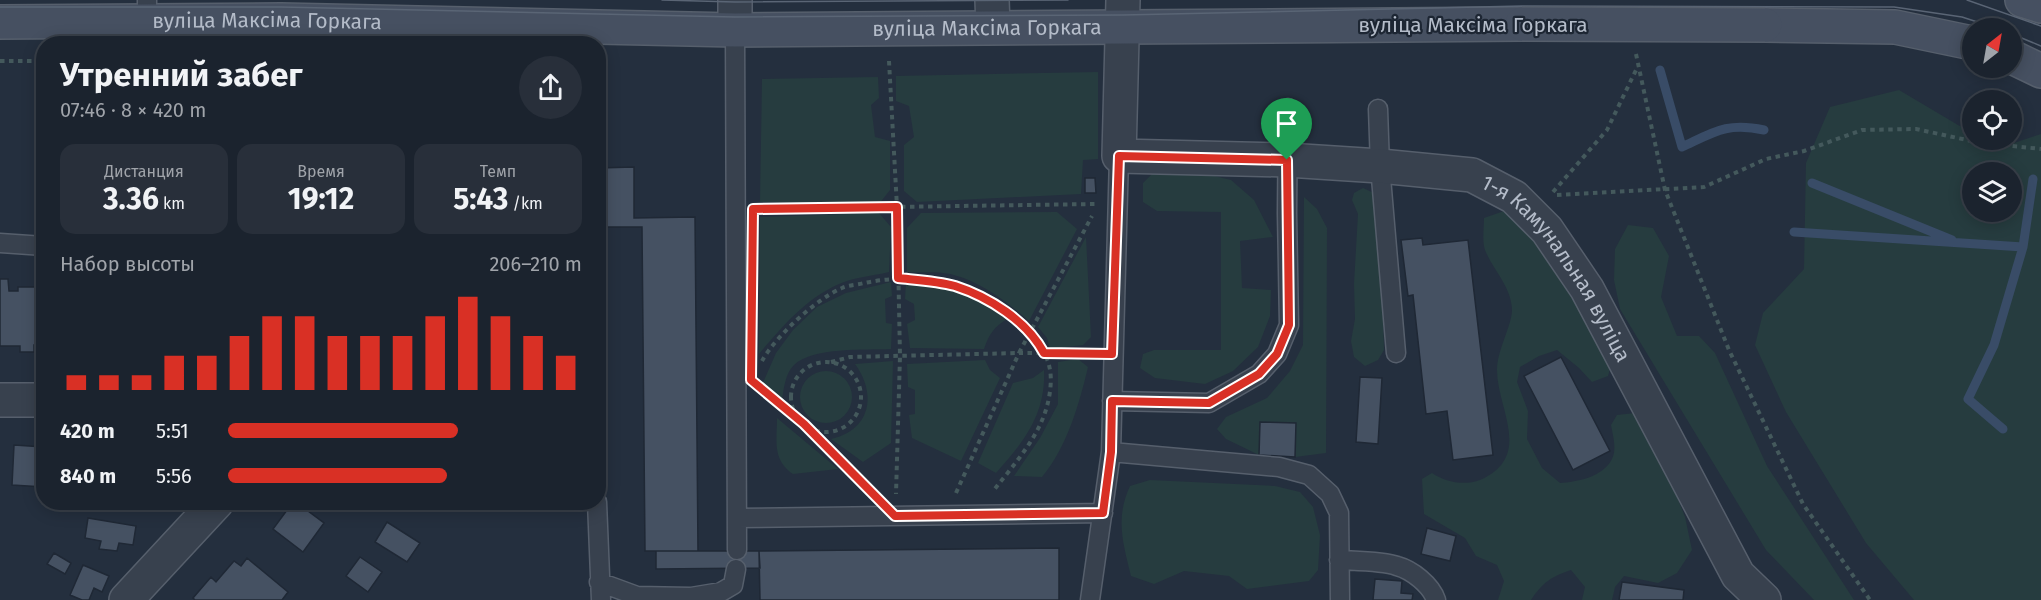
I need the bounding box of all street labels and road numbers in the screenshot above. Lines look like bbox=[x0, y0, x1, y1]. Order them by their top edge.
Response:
street label: вуліца Максіма Горкага bbox=[152, 7, 382, 35]
street label: вуліца Максіма Горкага bbox=[1358, 12, 1588, 38]
street label: вуліца Максіма Горкага bbox=[872, 14, 1102, 42]
street label: 1-я Камунальная вуліца bbox=[1477, 169, 1636, 367]

